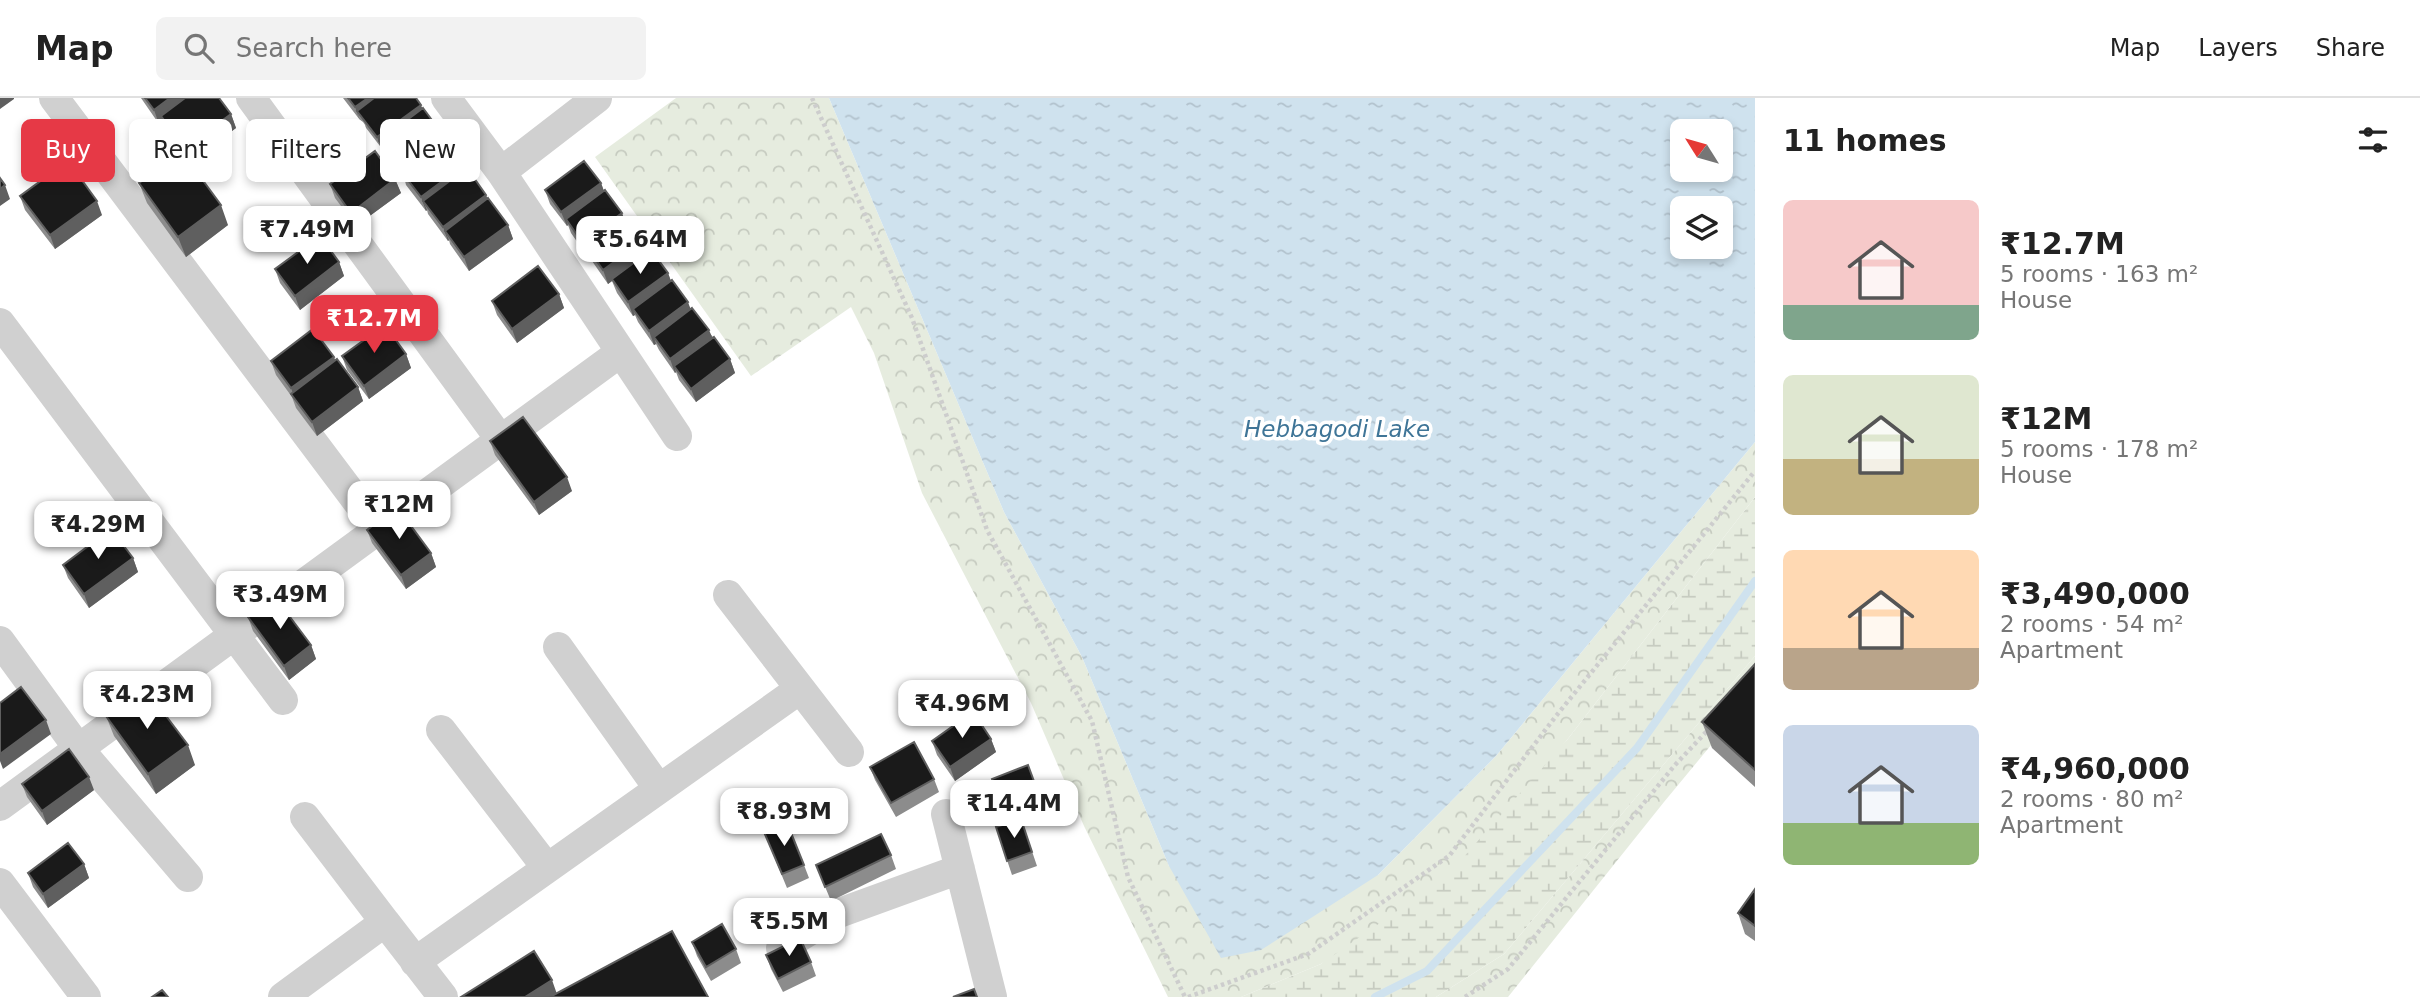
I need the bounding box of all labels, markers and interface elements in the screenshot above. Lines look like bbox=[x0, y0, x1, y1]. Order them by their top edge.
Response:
search box bbox=[156, 17, 646, 80]
text: Map bbox=[35, 29, 114, 68]
icon: search bbox=[180, 29, 218, 67]
text: Search here bbox=[236, 33, 392, 63]
text: Map bbox=[2110, 34, 2160, 62]
text: Layers bbox=[2198, 34, 2278, 62]
text: Share bbox=[2316, 34, 2385, 62]
chip: Buy bbox=[21, 119, 115, 182]
chip: Rent bbox=[129, 119, 232, 182]
chip: Filters bbox=[246, 119, 366, 182]
chip: New bbox=[380, 119, 480, 182]
north arrow bbox=[1670, 119, 1732, 182]
map controls bbox=[1670, 119, 1733, 259]
icon: filters bbox=[2354, 121, 2392, 159]
text: 11 homes bbox=[1783, 123, 1947, 158]
button: layers bbox=[1670, 196, 1733, 259]
pin: ₹7.49M bbox=[250, 206, 364, 266]
text: ₹7.49M bbox=[259, 216, 355, 242]
pin: ₹5.64M bbox=[583, 216, 697, 276]
text: ₹5.64M bbox=[592, 226, 688, 252]
text: ₹12.7M bbox=[2000, 226, 2125, 261]
icon: home bbox=[1839, 228, 1923, 312]
text: 5 rooms · 163 m² bbox=[2000, 261, 2198, 287]
text: House bbox=[2000, 287, 2072, 313]
pin: ₹12.7M bbox=[317, 296, 431, 355]
text: ₹12.7M bbox=[326, 305, 422, 331]
text: ₹12M bbox=[2000, 401, 2092, 436]
icon: home bbox=[1839, 403, 1923, 487]
water label: Hebbagodi Lake bbox=[1244, 416, 1430, 442]
text: 5 rooms · 178 m² bbox=[2000, 436, 2198, 462]
text: House bbox=[2000, 462, 2072, 488]
pin: ₹12M bbox=[358, 482, 440, 541]
text: ₹12M bbox=[364, 491, 434, 517]
pin: ₹4.29M bbox=[41, 502, 155, 561]
text: ₹4.29M bbox=[50, 511, 146, 537]
pin: ₹3.49M bbox=[223, 572, 337, 631]
text: ₹3,490,000 bbox=[2000, 576, 2190, 611]
icon: home bbox=[1839, 578, 1923, 662]
text: ₹3.49M bbox=[232, 581, 328, 607]
text: 2 rooms · 54 m² bbox=[2000, 611, 2184, 637]
text: Apartment bbox=[2000, 637, 2123, 663]
pin: ₹4.23M bbox=[90, 672, 204, 731]
pin: ₹4.96M bbox=[905, 680, 1019, 740]
text: ₹4.23M bbox=[99, 681, 195, 707]
text: ₹4.96M bbox=[914, 690, 1010, 716]
text: ₹4,960,000 bbox=[2000, 751, 2190, 786]
icon: home bbox=[1839, 753, 1923, 837]
pin: ₹14.4M bbox=[957, 780, 1071, 840]
text: 2 rooms · 80 m² bbox=[2000, 786, 2184, 812]
pin: ₹8.93M bbox=[727, 788, 841, 848]
text: ₹14.4M bbox=[966, 790, 1062, 816]
text: ₹8.93M bbox=[736, 798, 832, 824]
text: Apartment bbox=[2000, 812, 2123, 838]
pin: ₹5.5M bbox=[740, 898, 838, 958]
text: ₹5.5M bbox=[749, 908, 829, 934]

